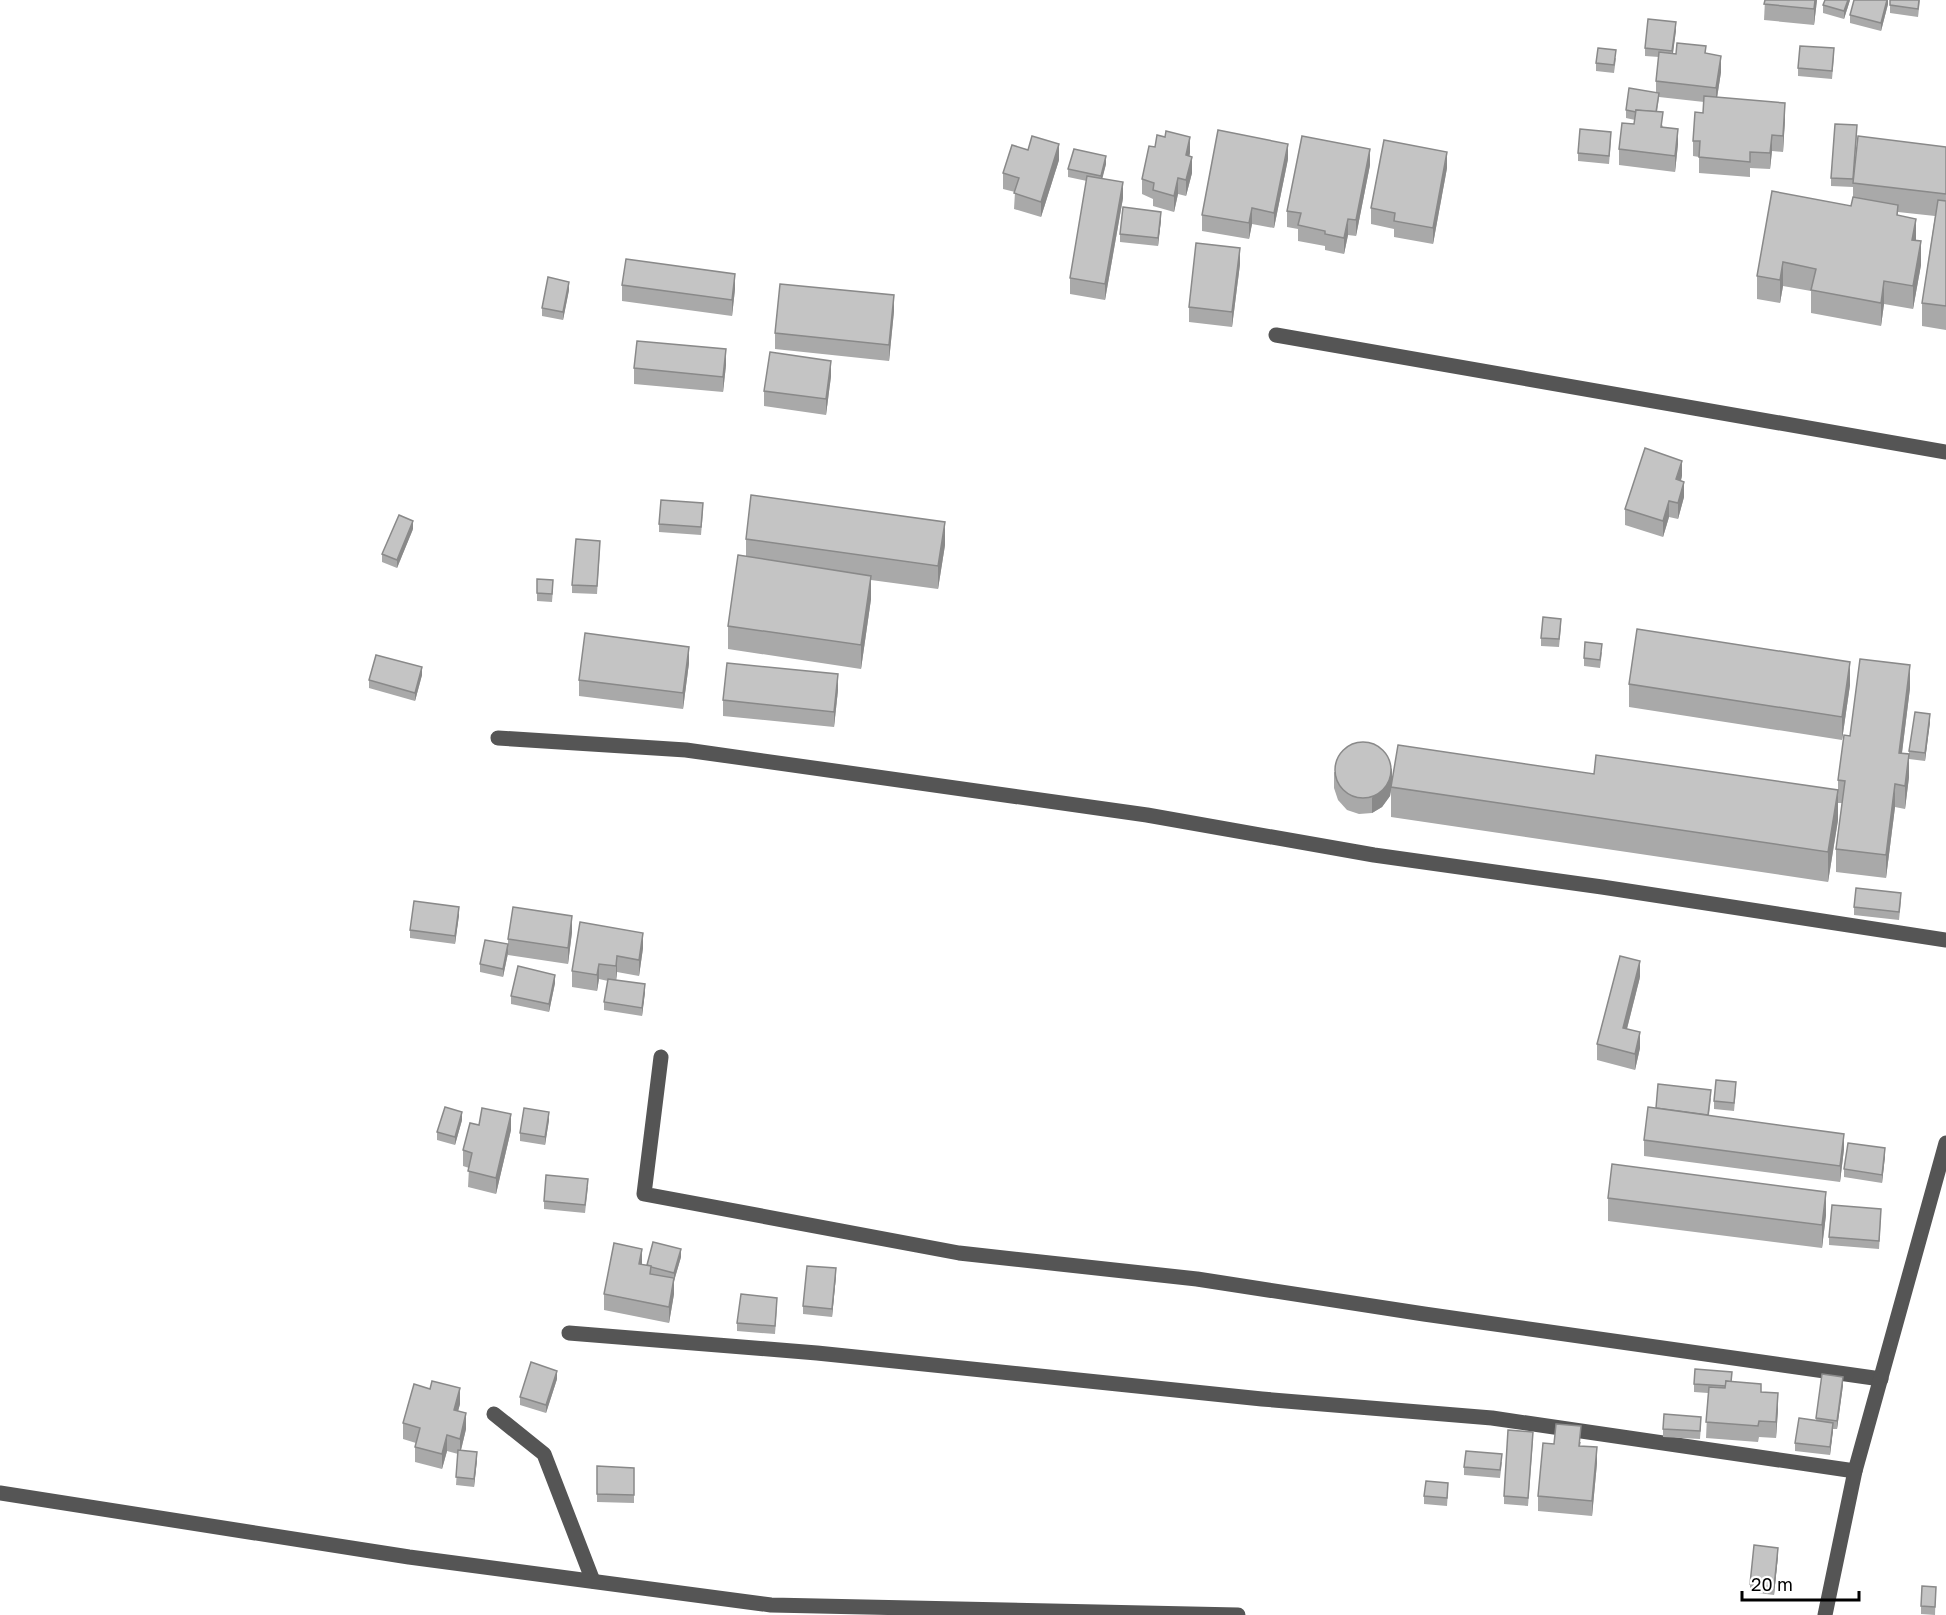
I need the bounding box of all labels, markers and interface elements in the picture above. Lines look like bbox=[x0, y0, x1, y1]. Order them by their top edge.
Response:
scale bar bbox=[1742, 1564, 1859, 1602]
text: 20 m bbox=[1751, 1573, 1793, 1595]

